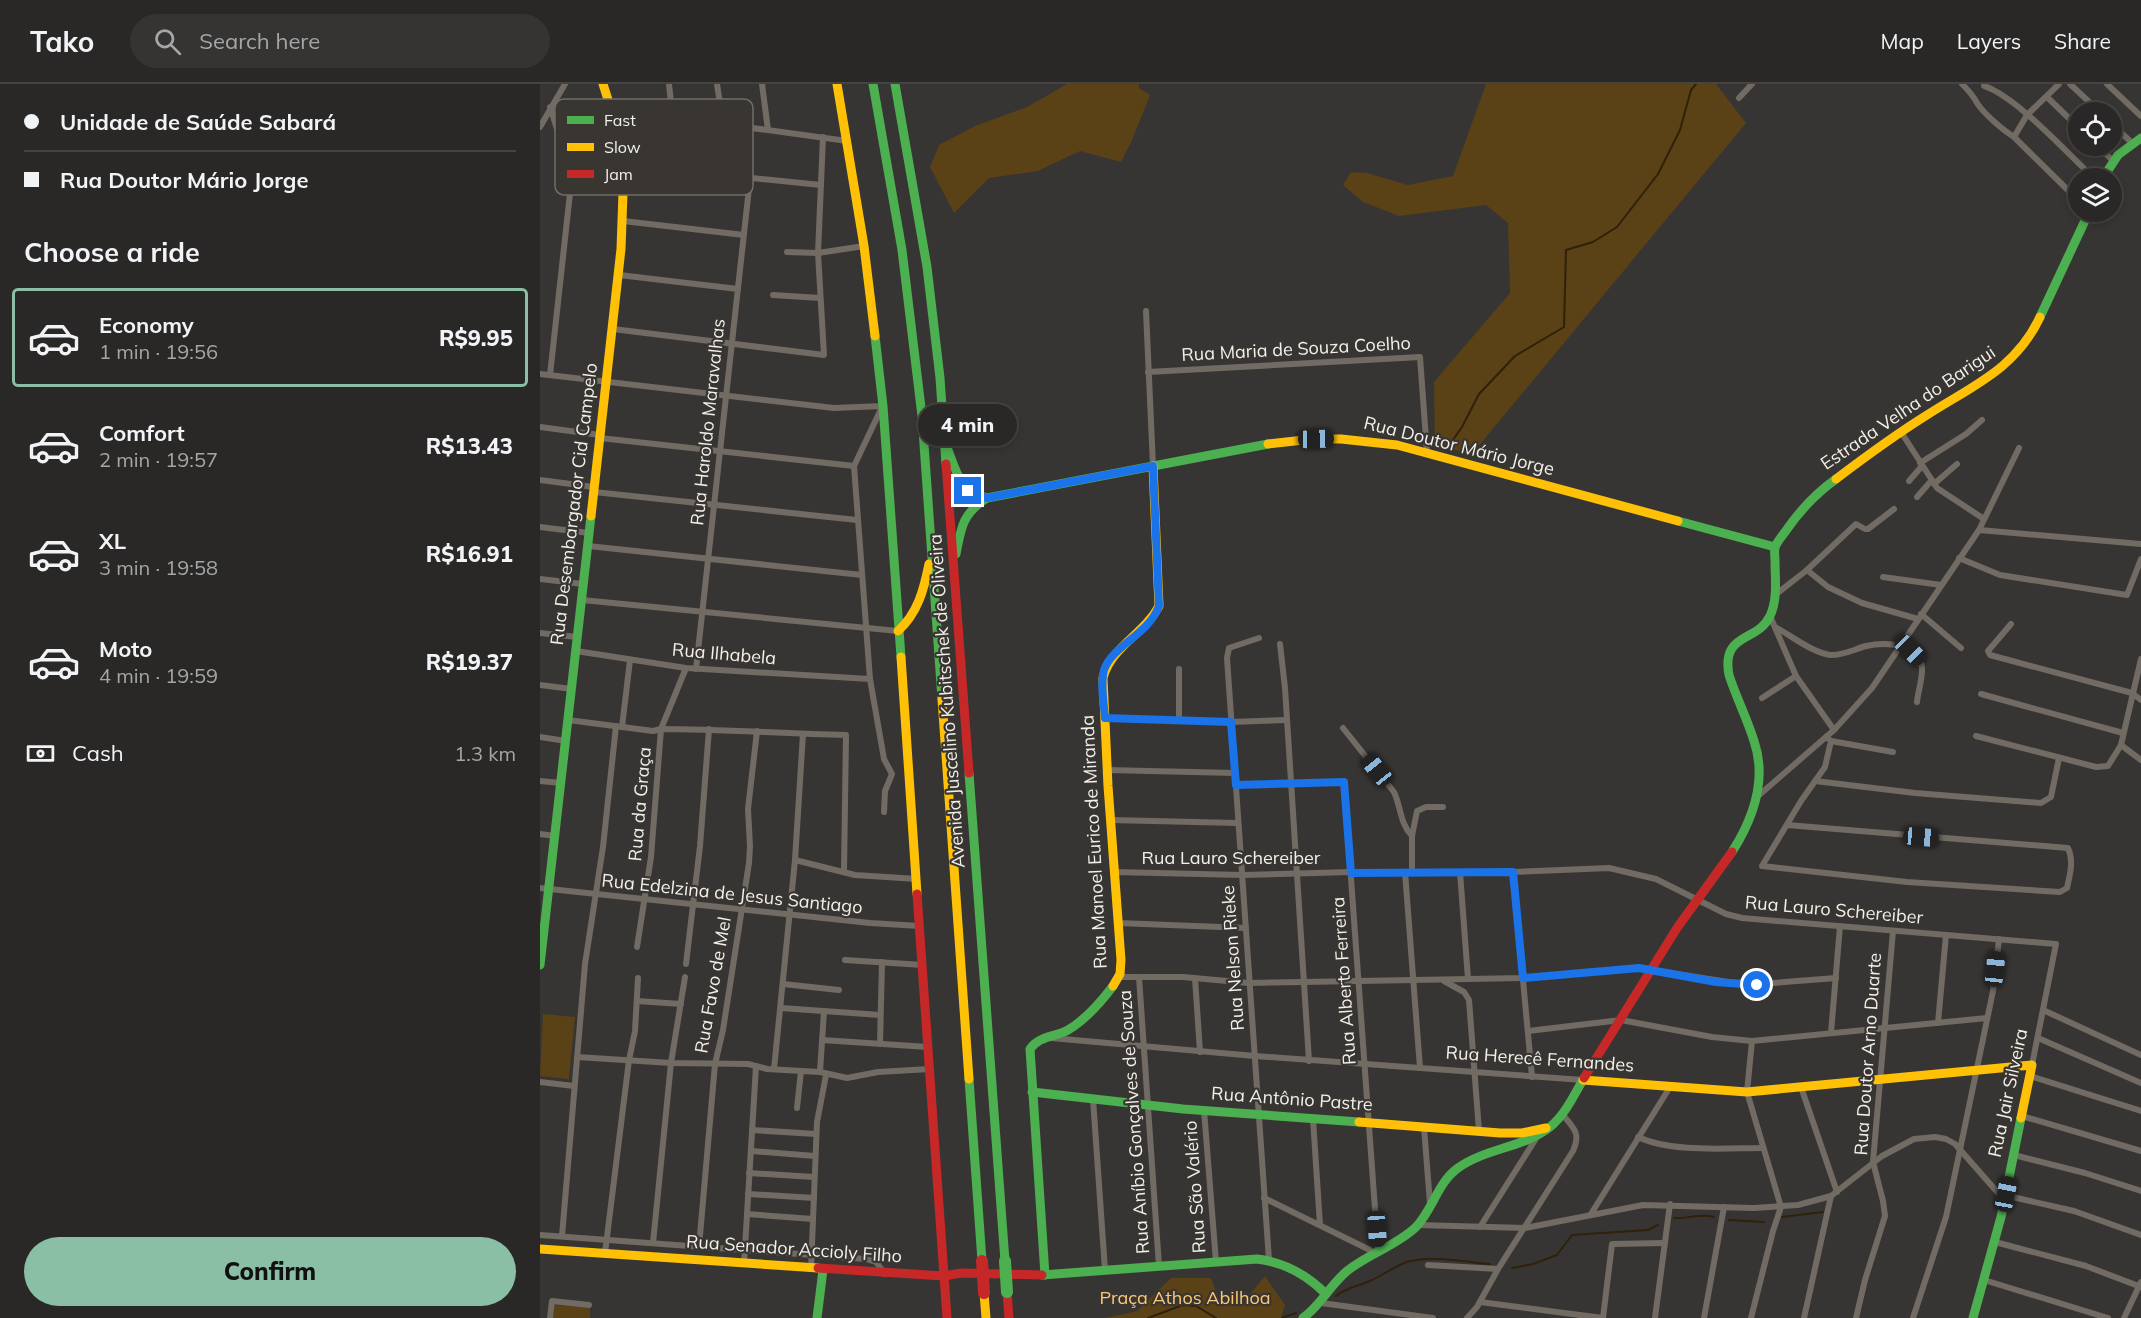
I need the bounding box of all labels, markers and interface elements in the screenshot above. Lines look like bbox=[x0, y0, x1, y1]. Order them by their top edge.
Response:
search box bbox=[130, 14, 550, 68]
text: Tako bbox=[30, 24, 94, 59]
icon: search bbox=[151, 25, 184, 58]
text: Search here bbox=[199, 27, 320, 55]
text: Map bbox=[1881, 28, 1924, 54]
text: Layers bbox=[1957, 28, 2021, 54]
text: Share bbox=[2054, 28, 2111, 54]
legend bbox=[555, 99, 753, 195]
map controls bbox=[2068, 102, 2122, 222]
button: locate bbox=[2068, 102, 2122, 156]
text: Unidade de Saúde Sabará bbox=[60, 108, 336, 136]
text: Fast bbox=[604, 110, 636, 130]
text: Slow bbox=[604, 137, 641, 157]
text: Jam bbox=[604, 164, 633, 184]
text: Rua Doutor Mário Jorge bbox=[60, 166, 308, 194]
button: layers bbox=[2068, 168, 2122, 222]
text: Choose a ride bbox=[24, 235, 200, 269]
icon: car bbox=[27, 311, 81, 365]
text: Economy bbox=[99, 311, 194, 339]
street label: Rua Haroldo Maravalhas bbox=[685, 317, 730, 526]
text: R$9.95 bbox=[439, 324, 513, 352]
street label: Rua Maria de Souza Coelho bbox=[1181, 331, 1411, 366]
text: 1 min · 19:56 bbox=[99, 339, 218, 364]
street label: Estrada Velha do Barigui bbox=[1816, 340, 2000, 475]
street label: Rua Desembargador Cid Campelo bbox=[545, 362, 602, 646]
callout: 4 min bbox=[918, 404, 1018, 446]
street label: Rua Doutor Mário Jorge bbox=[1362, 411, 1557, 480]
text: 4 min bbox=[941, 412, 994, 437]
icon: car bbox=[27, 419, 81, 473]
text: Comfort bbox=[99, 419, 185, 447]
car bbox=[1298, 430, 1334, 448]
text: R$13.43 bbox=[426, 432, 513, 460]
text: 2 min · 19:57 bbox=[99, 447, 218, 472]
route end bbox=[954, 477, 981, 504]
icon: car bbox=[27, 527, 81, 581]
text: XL bbox=[99, 527, 126, 555]
street label: Avenida Juscelino Kubitschek de Oliveira bbox=[923, 533, 970, 869]
text: R$16.91 bbox=[426, 540, 513, 568]
text: 3 min · 19:58 bbox=[99, 555, 218, 580]
car bbox=[1891, 631, 1929, 669]
icon: car bbox=[27, 635, 81, 689]
text: Moto bbox=[99, 635, 152, 663]
street label: Rua Ilhabela bbox=[671, 637, 777, 670]
text: R$19.37 bbox=[426, 648, 513, 676]
text: 4 min · 19:59 bbox=[99, 663, 218, 688]
street label: Rua Manoel Eurico de Miranda bbox=[1075, 715, 1112, 970]
icon: cash bbox=[24, 737, 57, 770]
text: Cash bbox=[72, 739, 124, 767]
text: 1.3 km bbox=[454, 741, 516, 766]
street label: Rua da Graça bbox=[623, 746, 656, 862]
car bbox=[1359, 750, 1395, 790]
car bbox=[1902, 826, 1940, 848]
street label: Rua Lauro Schereiber bbox=[1142, 846, 1321, 869]
street label: Rua Edelzina de Jesus Santiago bbox=[600, 868, 864, 919]
street label: Rua Nelson Rieke bbox=[1216, 885, 1249, 1032]
street label: Rua Lauro Schereiber bbox=[1744, 890, 1925, 929]
street label: Rua Alberto Ferreira bbox=[1326, 896, 1361, 1066]
street label: Rua Favo de Mel bbox=[689, 915, 736, 1055]
car bbox=[1984, 950, 2006, 988]
street label: Rua Doutor Arno Duarte bbox=[1849, 952, 1886, 1156]
route start bbox=[1743, 971, 1770, 998]
street label: Rua Aníbio Gonçalves de Souza bbox=[1113, 989, 1154, 1255]
street label: Rua Jair Silveira bbox=[1983, 1026, 2032, 1159]
street label: Rua Herecê Fernandes bbox=[1445, 1040, 1635, 1077]
street label: Rua Antônio Pastre bbox=[1211, 1081, 1374, 1116]
street label: Rua São Valério bbox=[1178, 1120, 1211, 1254]
car bbox=[1994, 1175, 2018, 1213]
car bbox=[1367, 1210, 1387, 1248]
street label: Rua Senador Accioly Filho bbox=[685, 1229, 903, 1268]
button: Confirm bbox=[24, 1237, 516, 1306]
park label: Praça Athos Abilhoa bbox=[1099, 1286, 1271, 1309]

